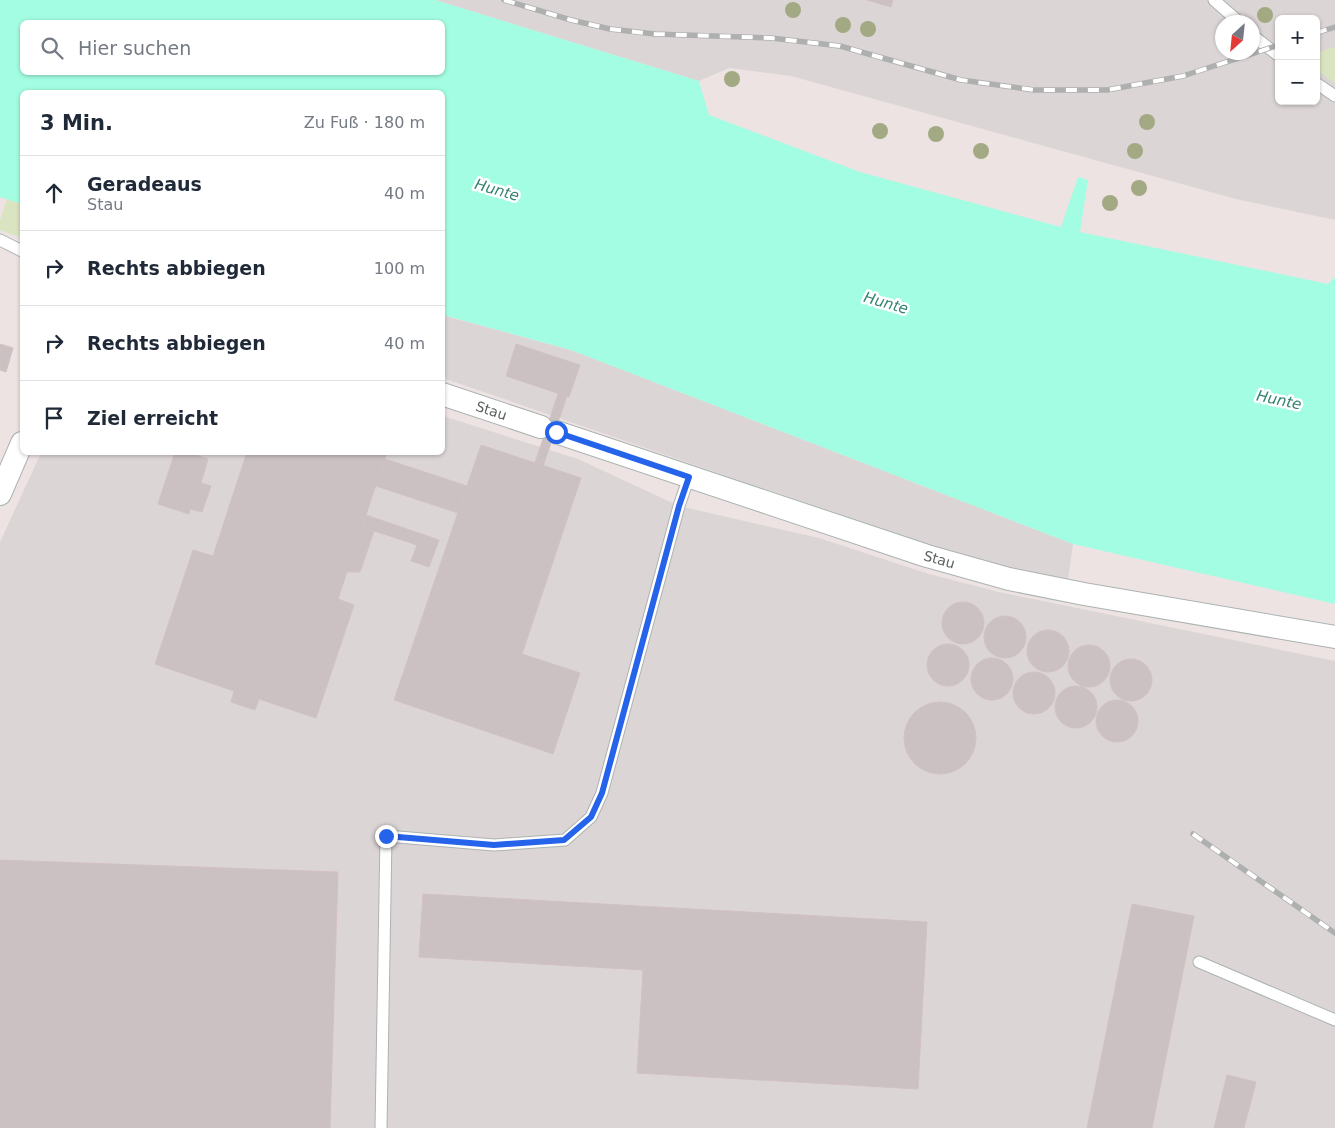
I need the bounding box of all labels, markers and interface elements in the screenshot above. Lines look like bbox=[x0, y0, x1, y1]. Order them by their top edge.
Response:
north arrow bbox=[1215, 15, 1260, 60]
map controls bbox=[1275, 15, 1320, 105]
button: + bbox=[1275, 15, 1320, 60]
search box bbox=[20, 20, 445, 75]
icon: search bbox=[38, 34, 66, 62]
text: Hier suchen bbox=[78, 37, 191, 59]
button: − bbox=[1275, 60, 1320, 105]
text: 3 Min. bbox=[40, 111, 113, 135]
text: Zu Fuß · 180 m bbox=[304, 113, 425, 132]
text: Geradeaus bbox=[87, 173, 202, 195]
water label: Hunte bbox=[473, 175, 521, 205]
icon: ahead bbox=[40, 179, 68, 207]
text: 40 m bbox=[384, 184, 425, 203]
text: Stau bbox=[87, 195, 123, 214]
icon: right bbox=[40, 254, 68, 282]
text: Rechts abbiegen bbox=[87, 257, 266, 279]
text: 100 m bbox=[374, 259, 425, 278]
water label: Hunte bbox=[862, 288, 910, 318]
icon: right bbox=[40, 329, 68, 357]
text: Rechts abbiegen bbox=[87, 332, 266, 354]
text: 40 m bbox=[384, 334, 425, 353]
water label: Hunte bbox=[1255, 386, 1303, 414]
street label: Stau bbox=[474, 398, 509, 423]
icon: arrive bbox=[40, 404, 68, 432]
text: Ziel erreicht bbox=[87, 407, 218, 429]
route start bbox=[545, 421, 568, 444]
street label: Stau bbox=[922, 547, 957, 571]
route end bbox=[375, 825, 398, 848]

